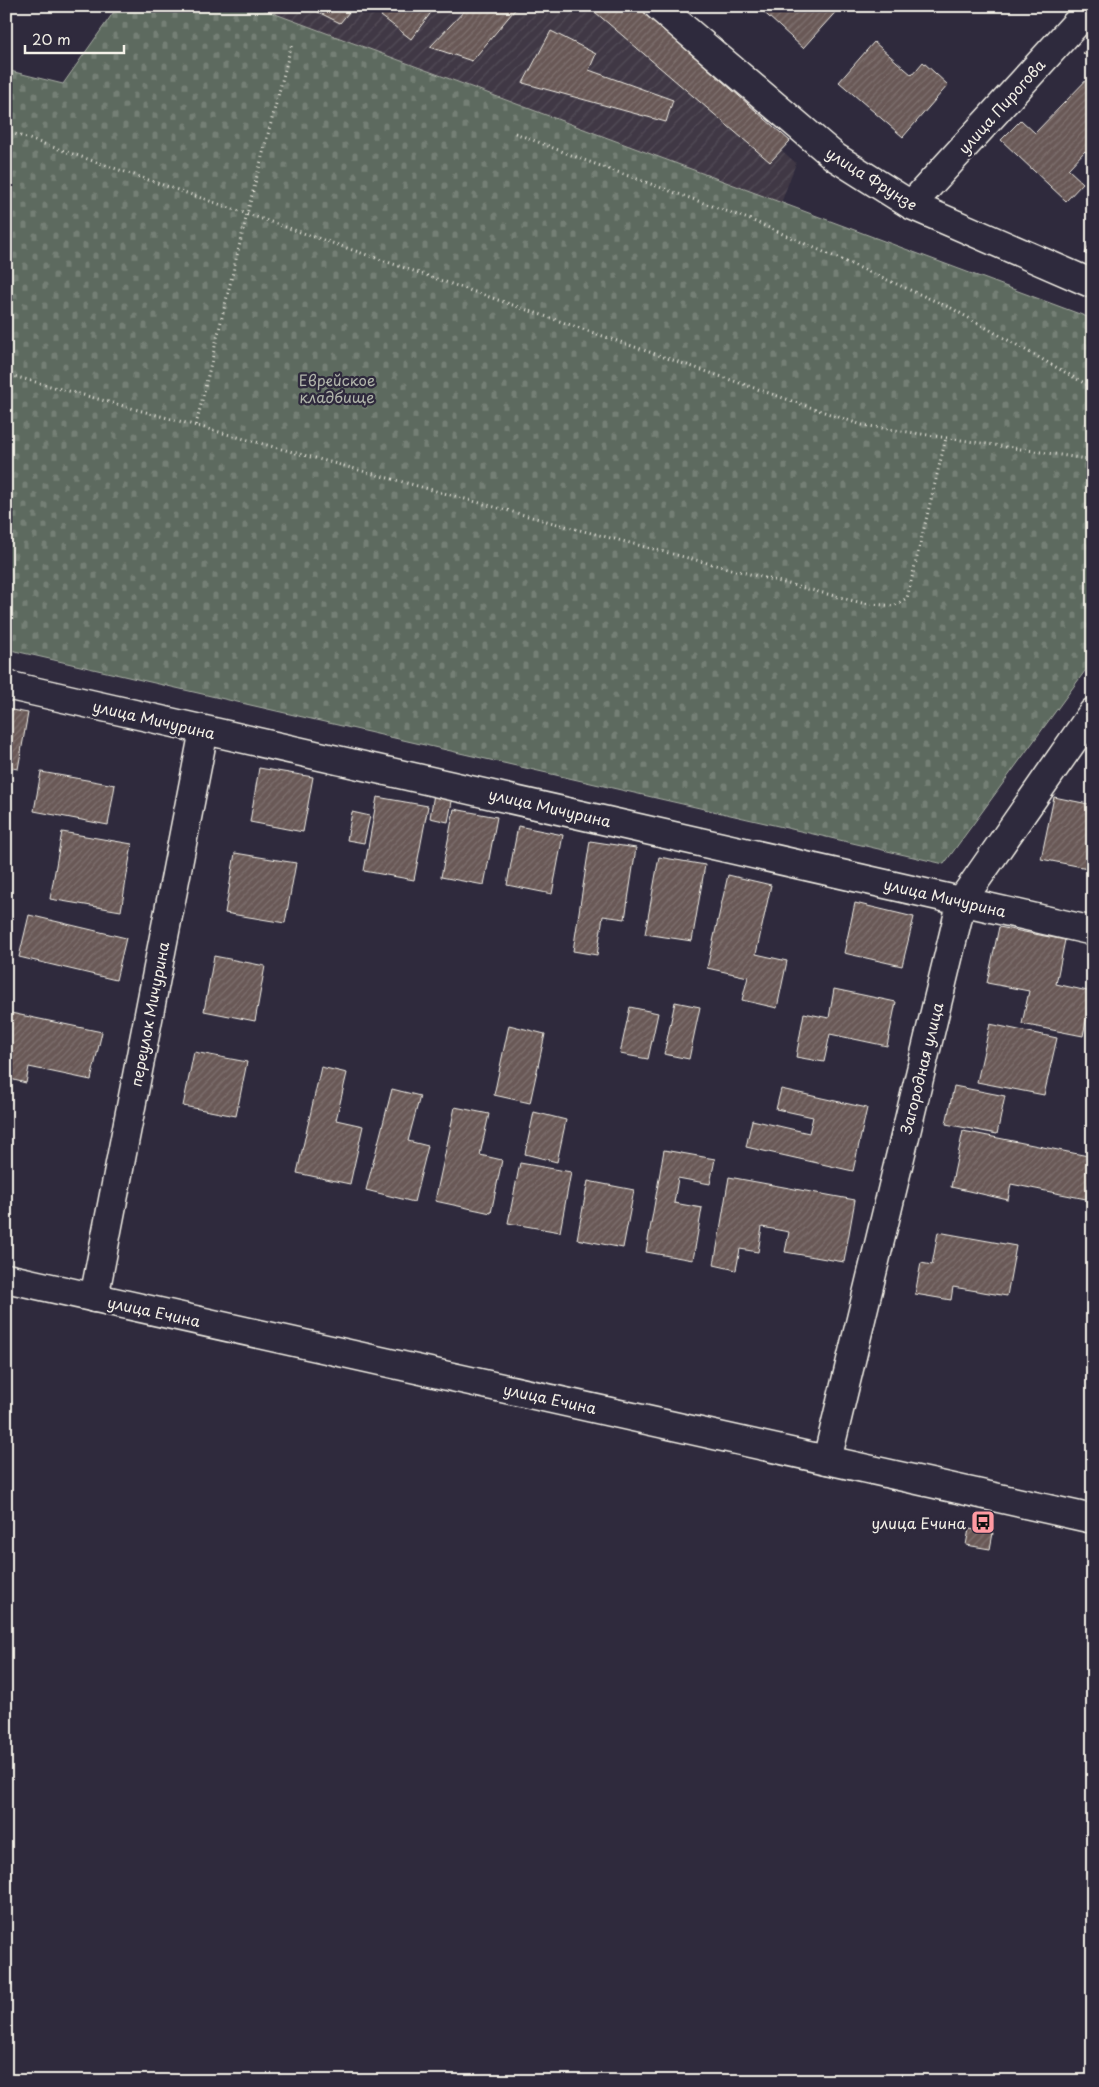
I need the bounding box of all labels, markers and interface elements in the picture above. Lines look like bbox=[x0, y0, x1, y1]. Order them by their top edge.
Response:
scale bar bbox=[25, 22, 124, 54]
text: 20 m bbox=[32, 27, 71, 50]
street label: улица Пирогова bbox=[952, 53, 1050, 159]
street label: улица Фрунзе bbox=[822, 141, 922, 215]
park label: Еврейское кладбище bbox=[299, 368, 375, 408]
street label: улица Мичурина bbox=[91, 694, 218, 744]
street label: улица Мичурина bbox=[487, 782, 614, 832]
street label: улица Мичурина bbox=[882, 872, 1009, 922]
street label: переулок Мичурина bbox=[124, 939, 174, 1088]
street label: Загородная улица bbox=[894, 999, 949, 1136]
street label: улица Ечина bbox=[105, 1290, 203, 1332]
street label: улица Ечина bbox=[501, 1377, 599, 1419]
bus stop icon: улица Ечина bbox=[970, 1509, 996, 1535]
place label: улица Ечина bbox=[871, 1511, 967, 1534]

